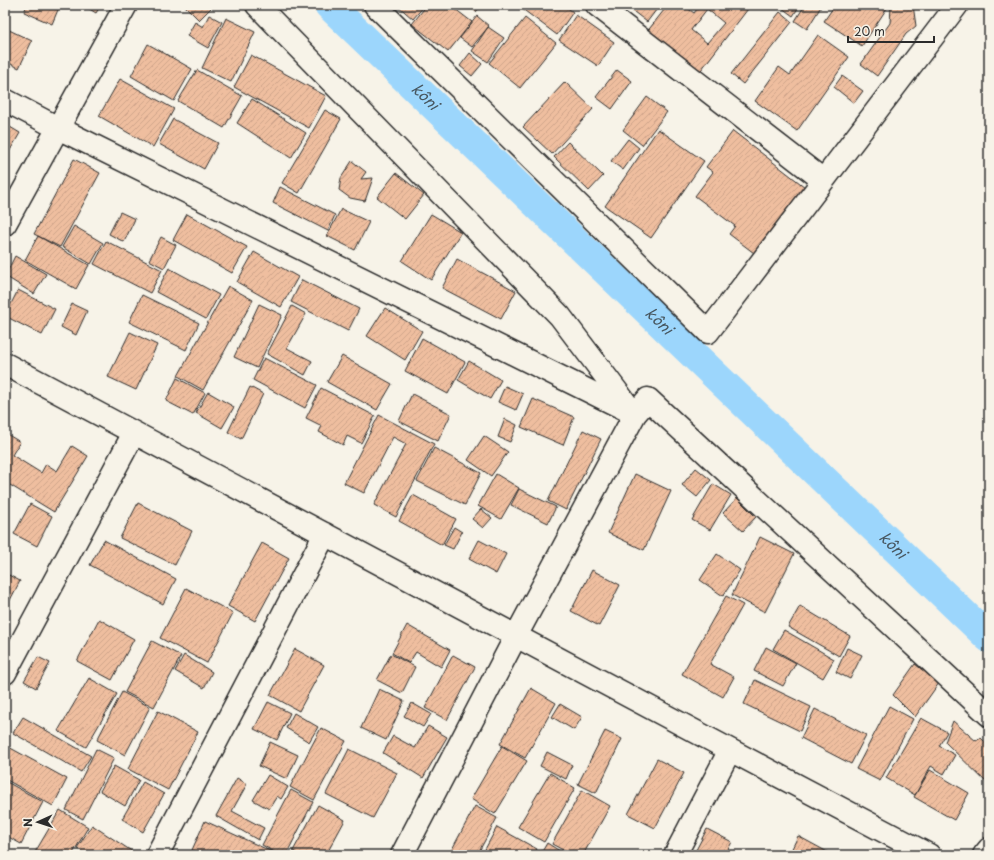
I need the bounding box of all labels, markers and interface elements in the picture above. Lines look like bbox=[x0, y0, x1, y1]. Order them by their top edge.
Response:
scale bar bbox=[848, 18, 934, 44]
text: 20 m bbox=[854, 22, 885, 40]
water label: kôni bbox=[407, 77, 447, 117]
water label: kôni bbox=[641, 301, 681, 341]
water label: kôni bbox=[875, 526, 915, 565]
north arrow bbox=[18, 802, 58, 842]
text: N bbox=[19, 817, 36, 827]

